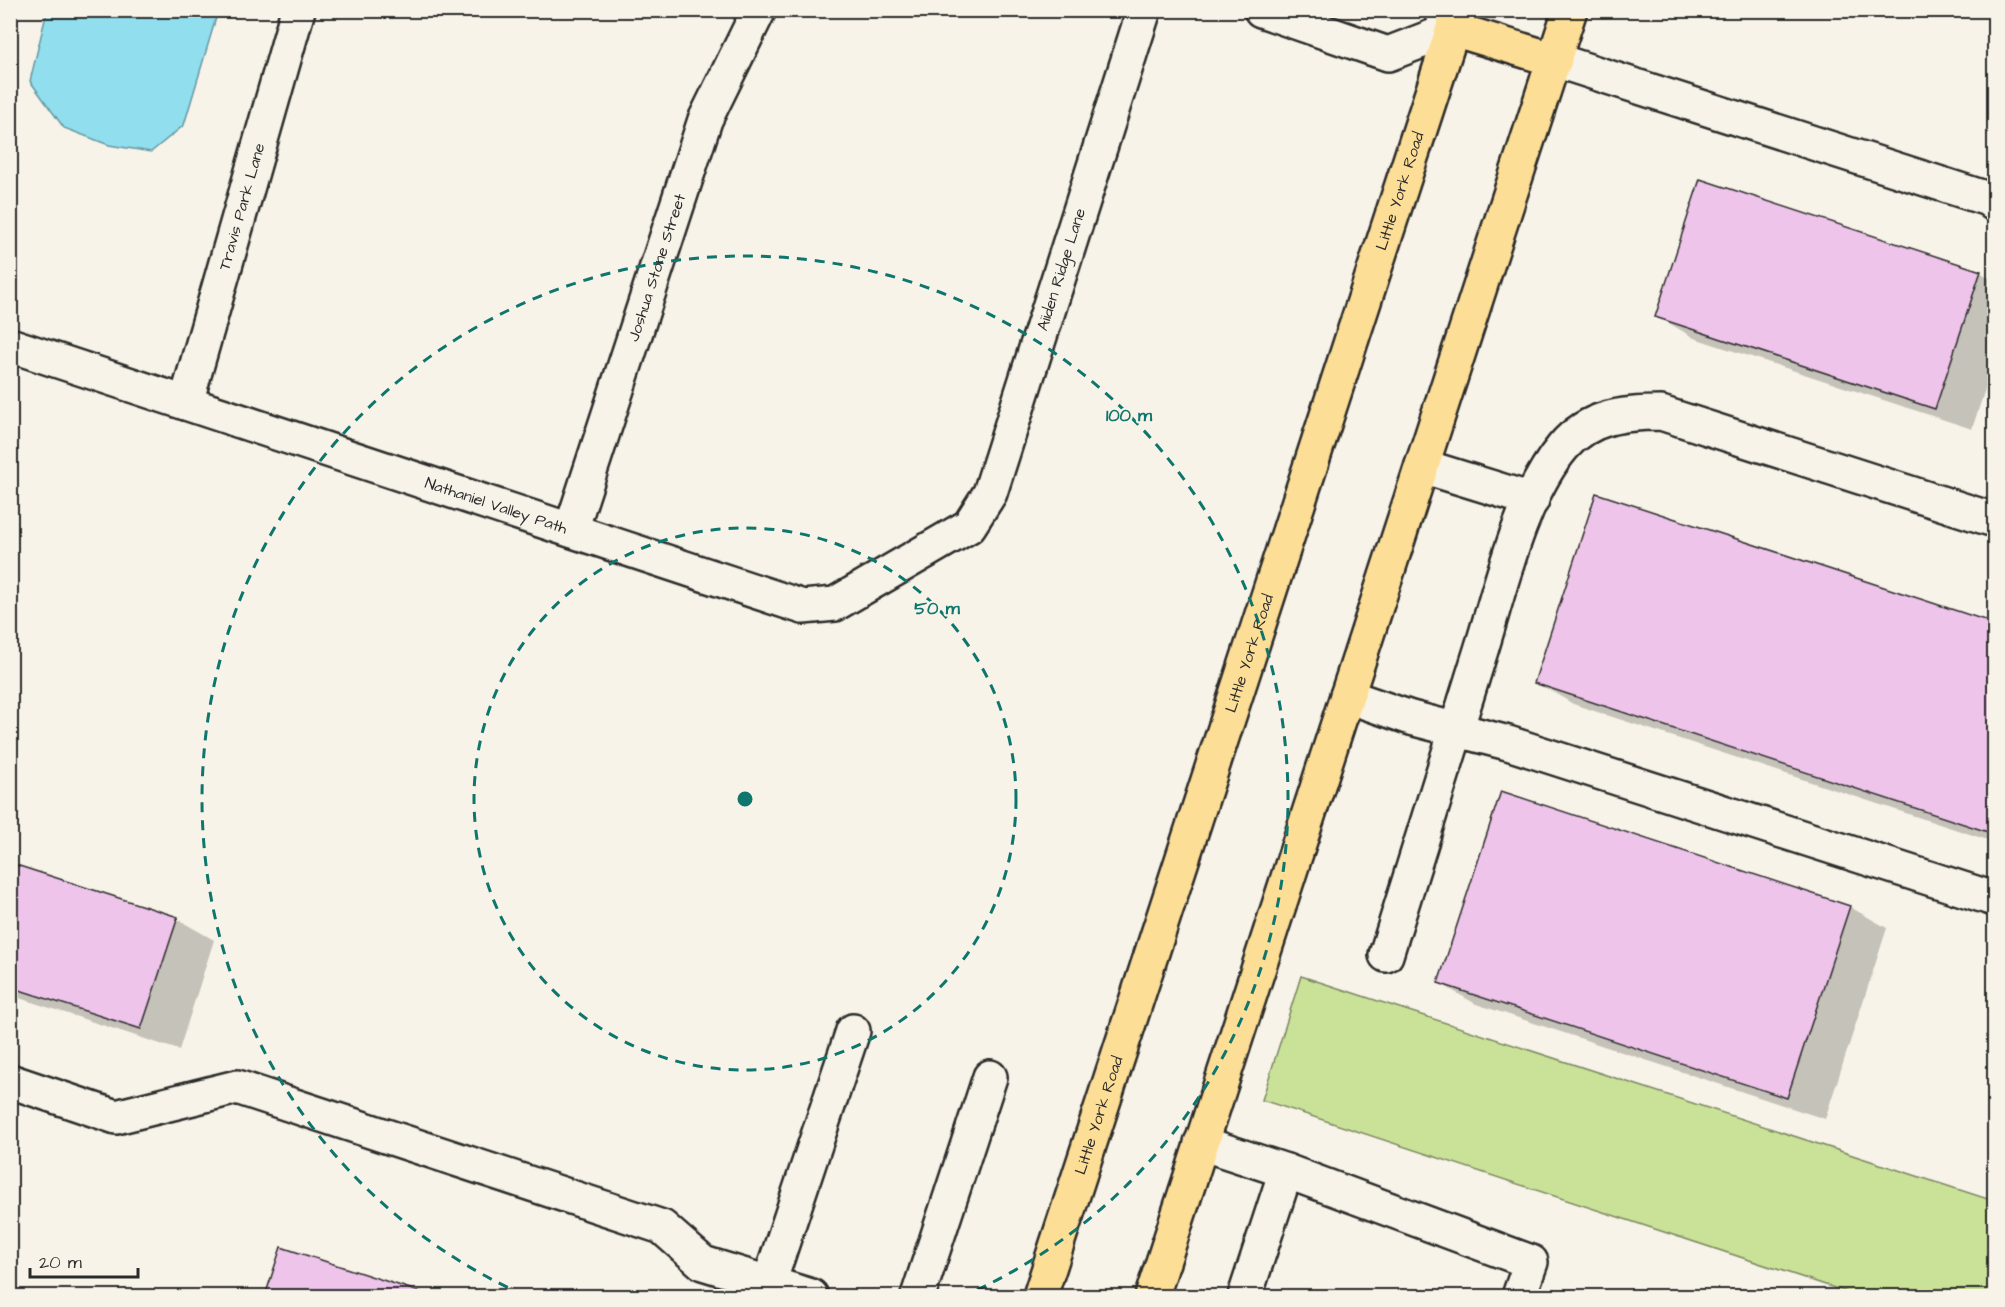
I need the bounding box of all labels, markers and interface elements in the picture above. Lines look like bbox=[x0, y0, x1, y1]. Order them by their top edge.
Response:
street label: Little York Road bbox=[1370, 129, 1430, 253]
street label: Travis Park Lane bbox=[213, 140, 271, 273]
street label: Joshua Stone Street bbox=[622, 190, 691, 344]
street label: Aiiden Ridge Lane bbox=[1031, 205, 1091, 334]
text: 100 m bbox=[1106, 403, 1153, 428]
street label: Nathaniel Valley Path bbox=[422, 472, 570, 539]
street label: Little York Road bbox=[1220, 591, 1279, 715]
text: 50 m bbox=[914, 596, 961, 621]
centre of rings bbox=[735, 789, 755, 809]
street label: Little York Road bbox=[1069, 1053, 1128, 1177]
scale bar bbox=[30, 1241, 138, 1279]
text: 20 m bbox=[39, 1250, 82, 1275]

